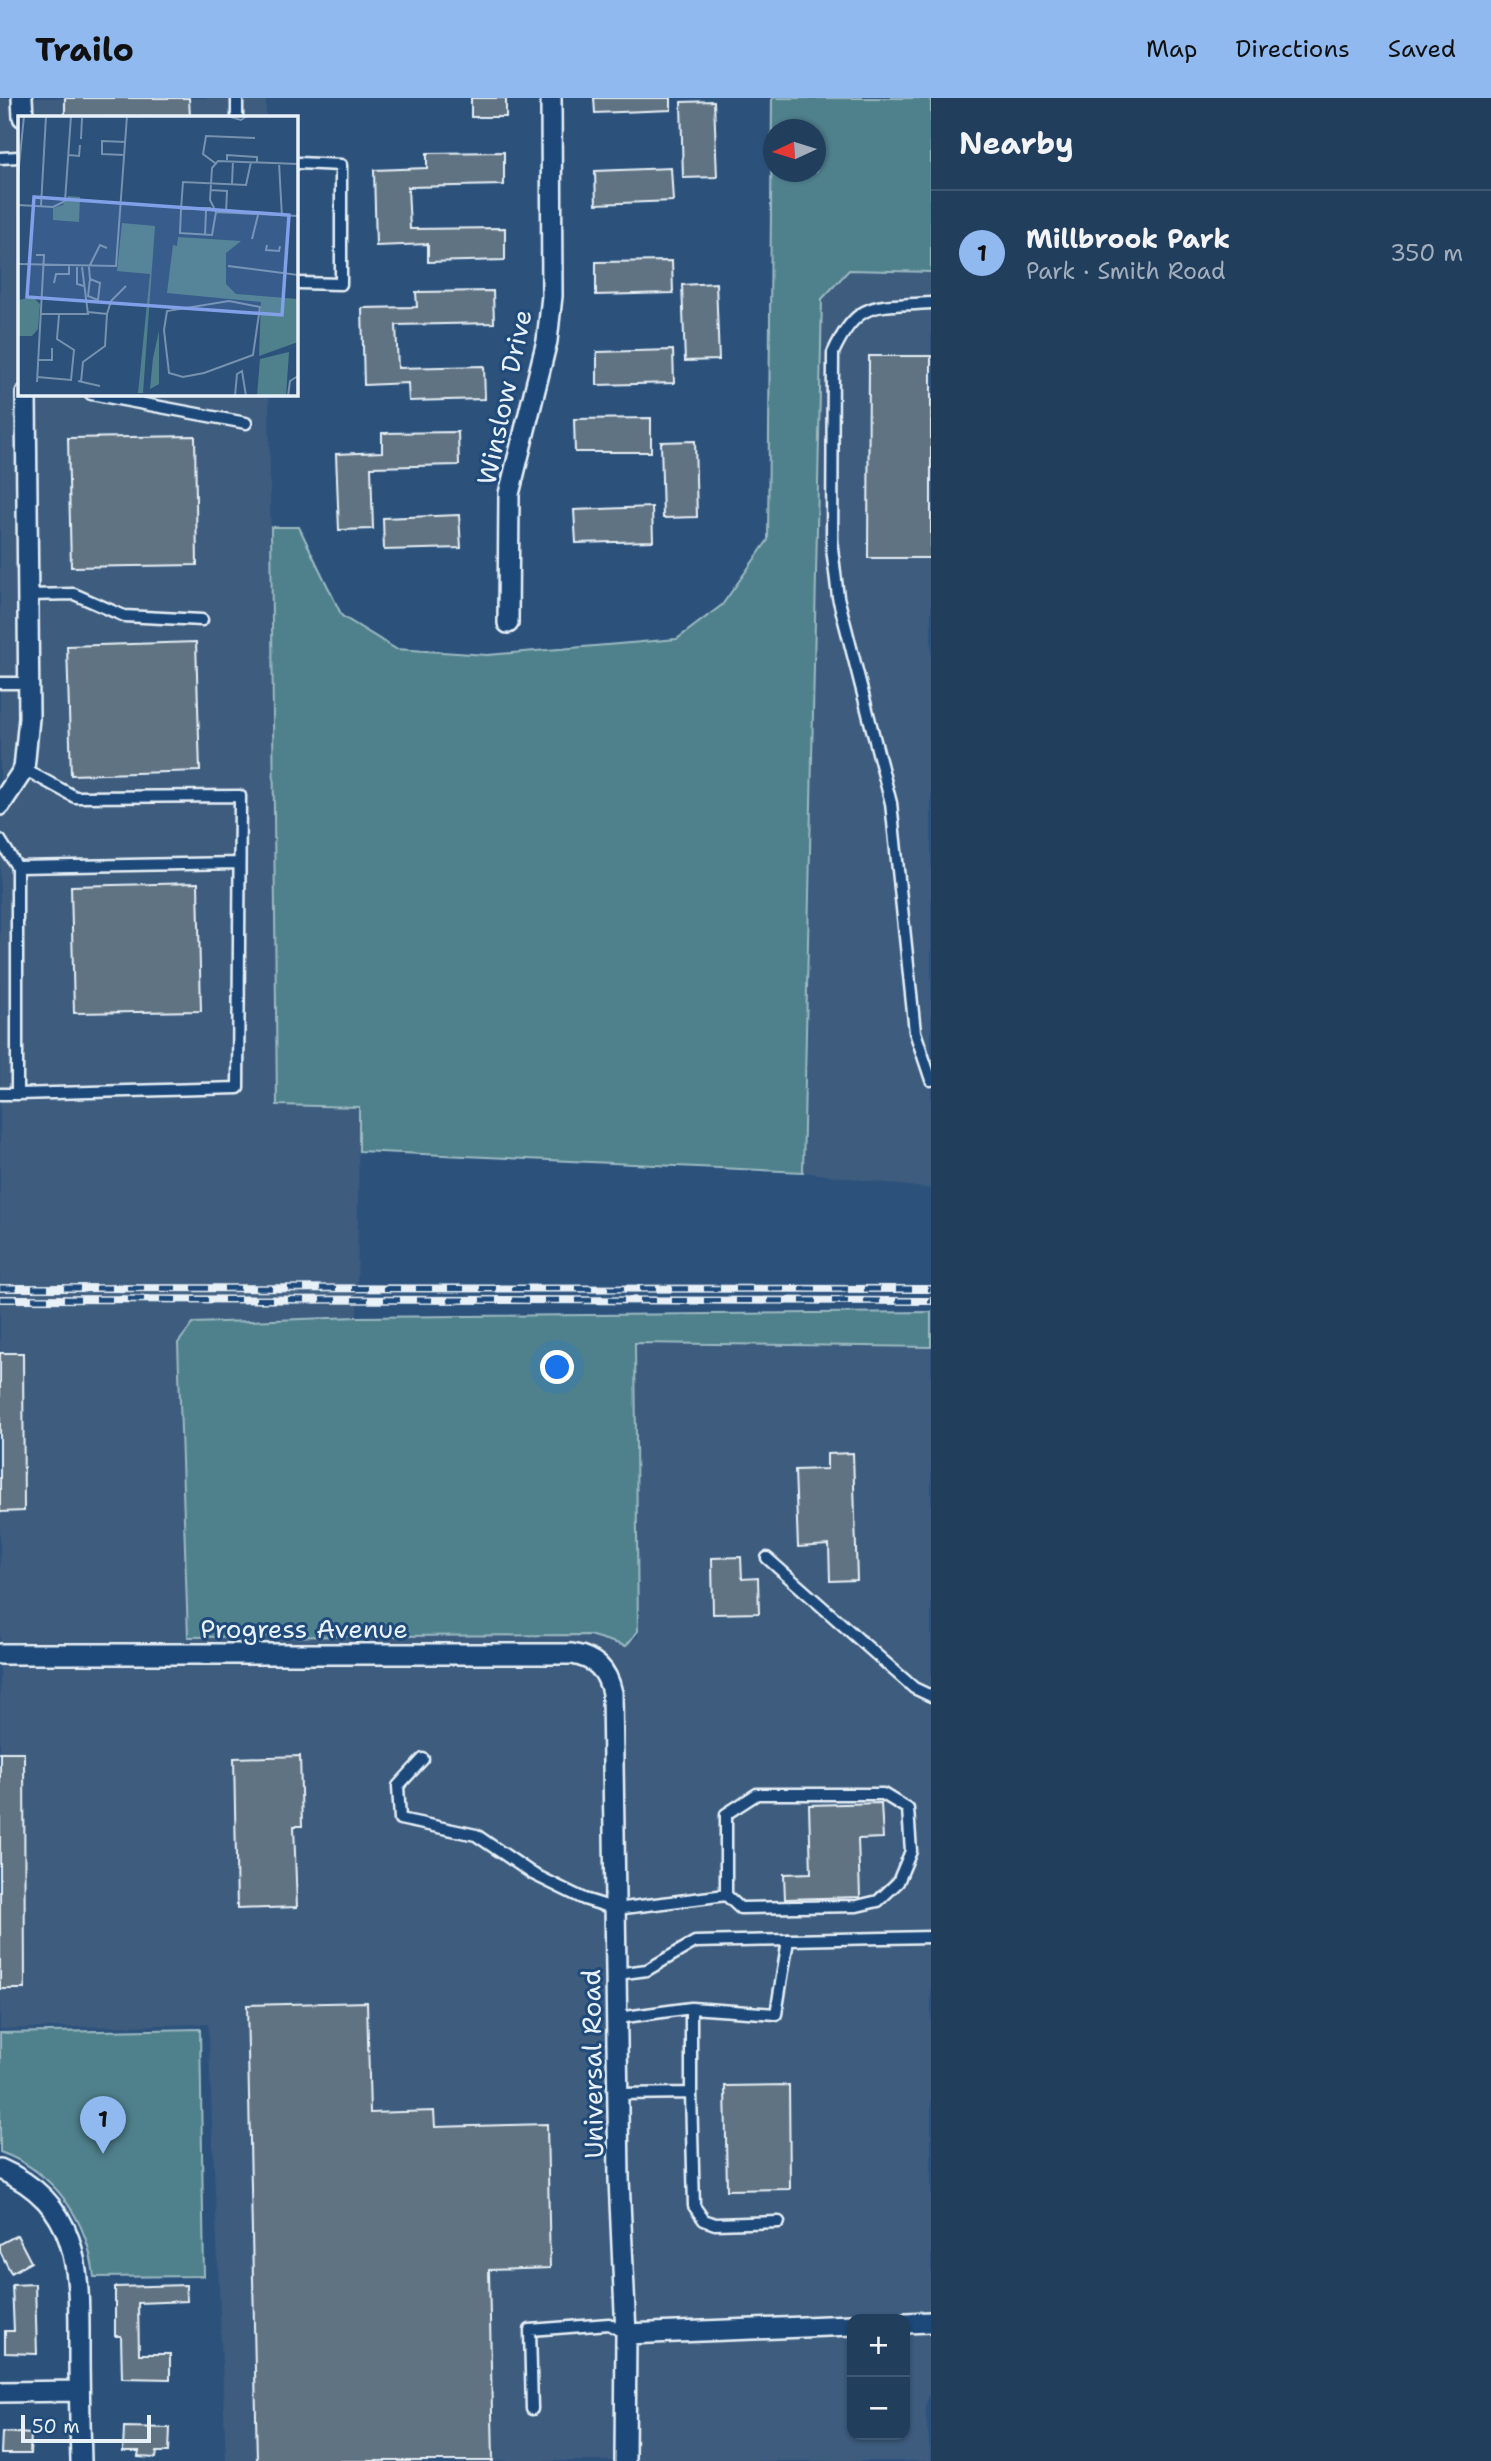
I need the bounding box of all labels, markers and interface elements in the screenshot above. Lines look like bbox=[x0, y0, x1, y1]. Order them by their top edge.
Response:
text: Trailo bbox=[35, 27, 134, 72]
text: Map bbox=[1146, 33, 1197, 65]
text: Directions bbox=[1235, 33, 1350, 65]
text: Saved bbox=[1388, 33, 1456, 65]
inset map bbox=[18, 116, 298, 396]
north arrow bbox=[763, 119, 826, 182]
text: Nearby bbox=[959, 123, 1074, 164]
text: Millbrook Park bbox=[1026, 221, 1230, 256]
text: 1 bbox=[977, 238, 987, 268]
text: 350 m bbox=[1390, 238, 1463, 268]
text: Park · Smith Road bbox=[1026, 256, 1225, 286]
street label: Winslow Drive bbox=[468, 306, 540, 488]
your location bbox=[540, 1350, 574, 1384]
street label: Progress Avenue bbox=[200, 1611, 408, 1646]
street label: Universal Road bbox=[573, 1969, 611, 2159]
pin: 1 bbox=[80, 2096, 126, 2154]
map controls bbox=[847, 2314, 910, 2440]
button: + bbox=[847, 2314, 910, 2377]
button: − bbox=[847, 2377, 910, 2440]
scale bar bbox=[21, 2412, 150, 2444]
text: 50 m bbox=[32, 2414, 80, 2439]

